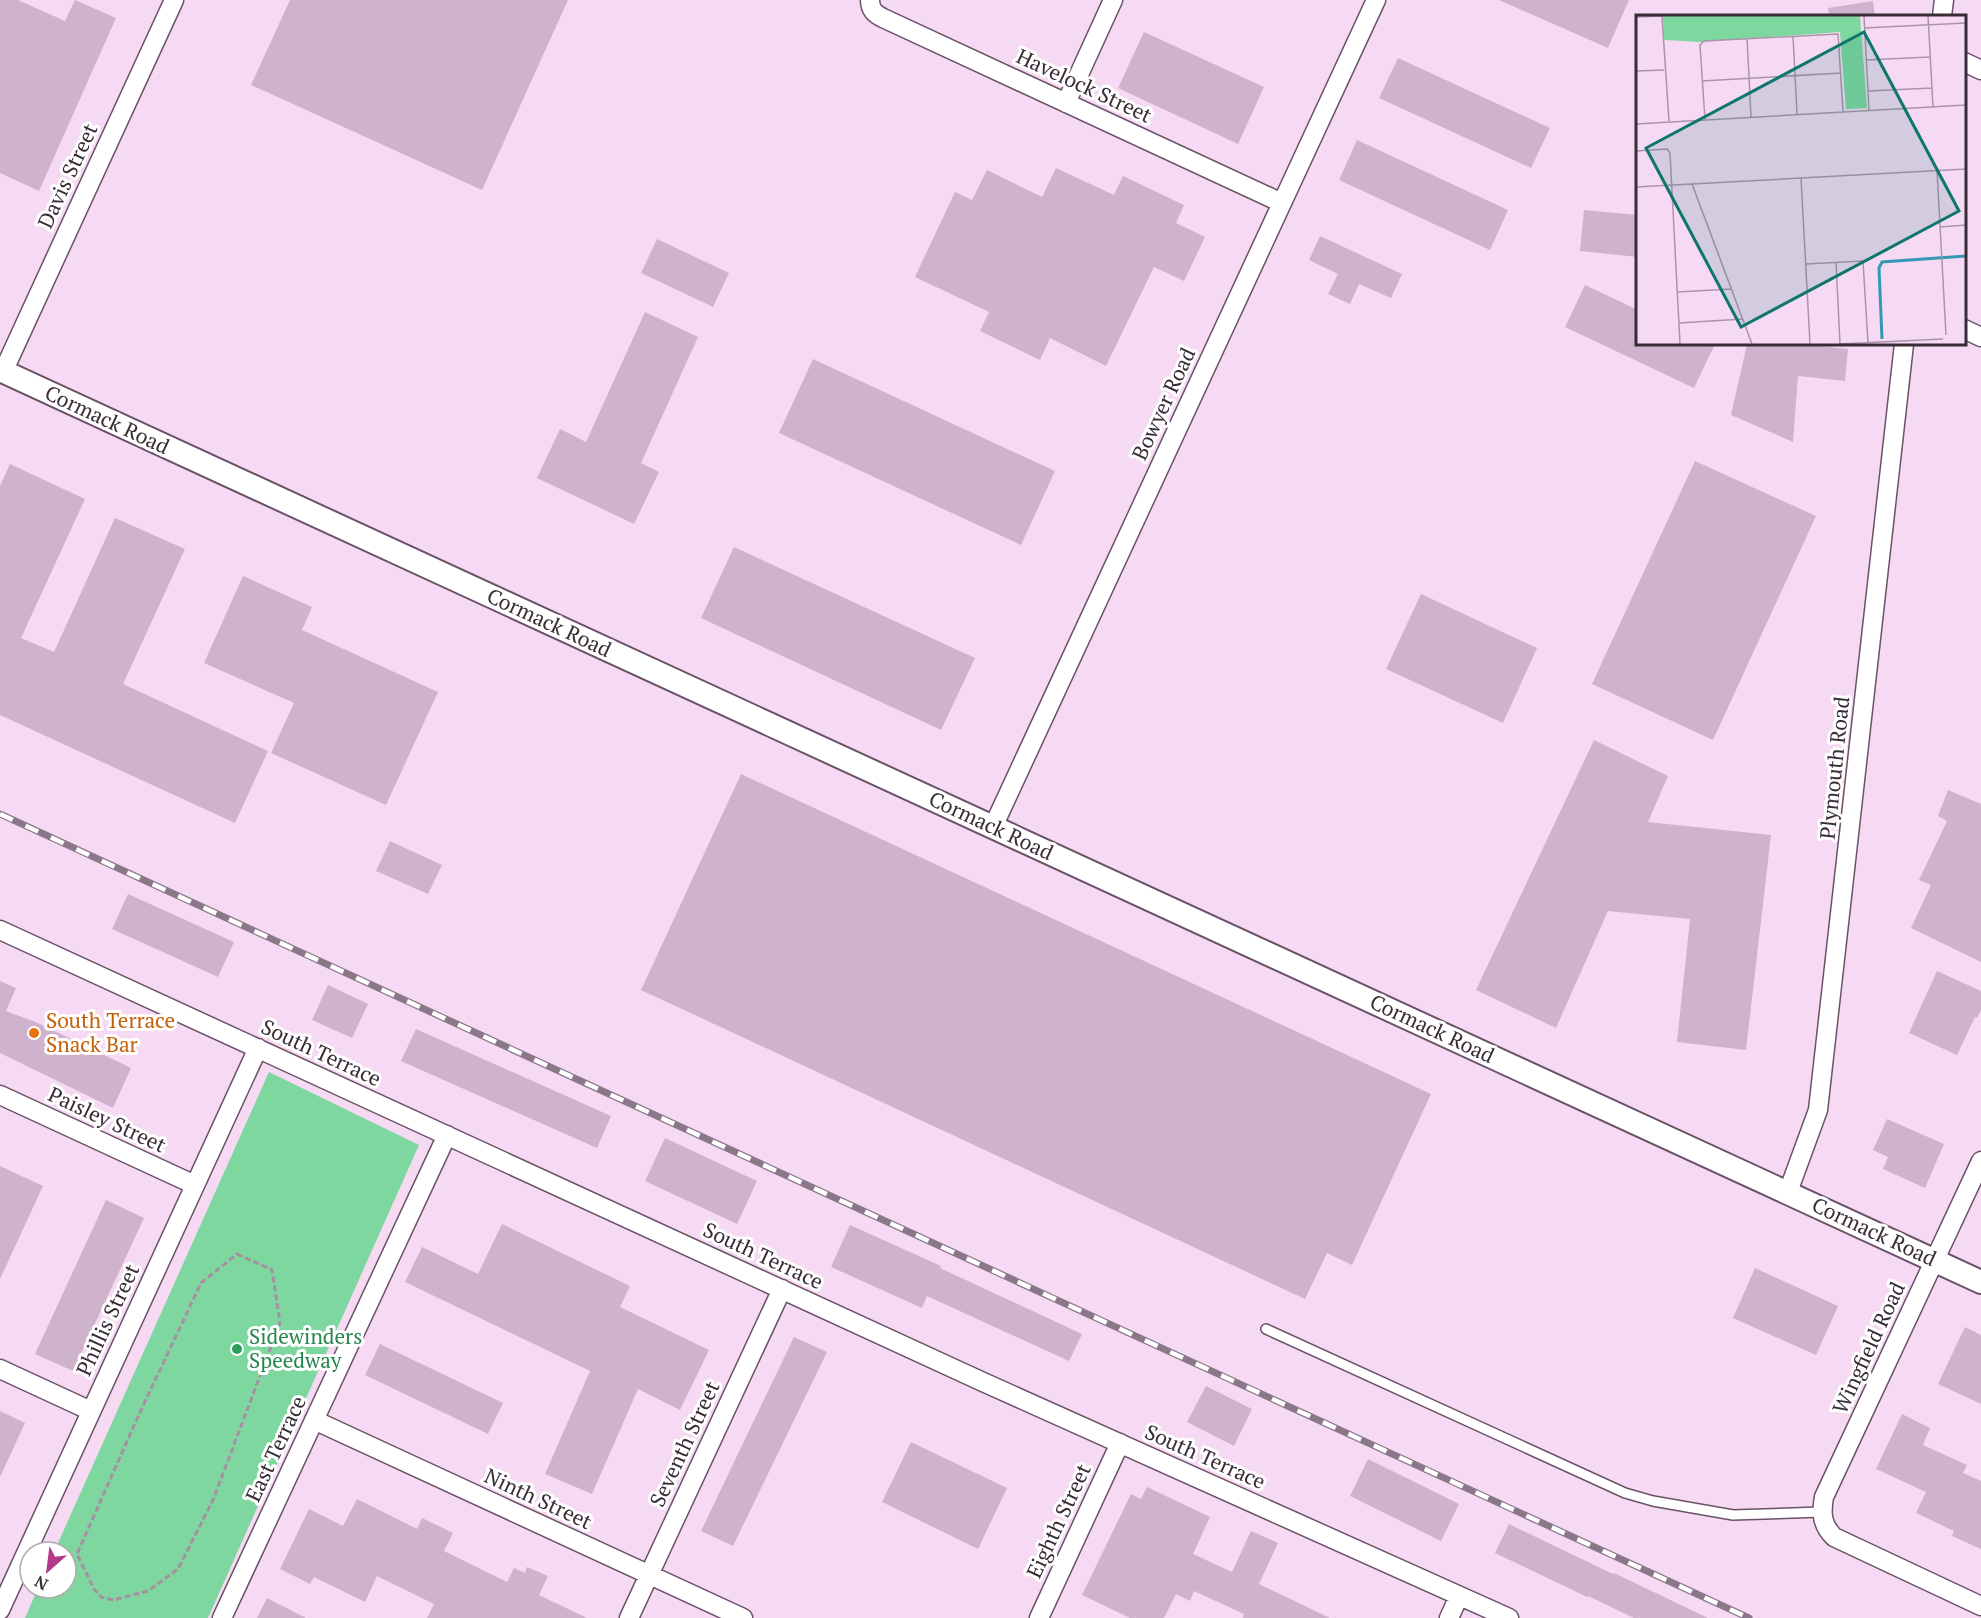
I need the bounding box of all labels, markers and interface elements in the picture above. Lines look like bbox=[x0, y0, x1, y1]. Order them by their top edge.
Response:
inset map bbox=[1636, 15, 1966, 345]
street label: Havelock Street bbox=[1012, 41, 1157, 129]
street label: Davis Street bbox=[31, 118, 104, 233]
street label: Bowyer Road bbox=[1125, 343, 1201, 464]
street label: Cormack Road bbox=[41, 378, 174, 460]
street label: Cormack Road bbox=[483, 581, 616, 663]
street label: Plymouth Road bbox=[1813, 695, 1855, 841]
street label: Cormack Road bbox=[925, 784, 1058, 866]
street label: Cormack Road bbox=[1366, 987, 1499, 1069]
place label: South Terrace Snack Bar bbox=[46, 1006, 175, 1058]
street label: South Terrace bbox=[257, 1012, 386, 1092]
marker: South Terrace Snack Bar bbox=[27, 1026, 41, 1040]
street label: Paisley Street bbox=[44, 1080, 171, 1159]
street label: Cormack Road bbox=[1808, 1190, 1941, 1272]
street label: South Terrace bbox=[699, 1215, 828, 1295]
street label: Phillis Street bbox=[69, 1259, 145, 1380]
street label: Wingfield Road bbox=[1825, 1277, 1911, 1418]
place label: Sidewinders Speedway bbox=[249, 1322, 362, 1374]
marker: Sidewinders Speedway bbox=[230, 1342, 244, 1356]
street label: Seventh Street bbox=[643, 1376, 726, 1511]
street label: East Terrace bbox=[238, 1391, 312, 1506]
street label: South Terrace bbox=[1141, 1417, 1270, 1495]
street label: Eighth Street bbox=[1019, 1459, 1097, 1582]
street label: Ninth Street bbox=[480, 1461, 597, 1535]
north arrow bbox=[18, 1540, 78, 1600]
text: N bbox=[30, 1571, 51, 1596]

